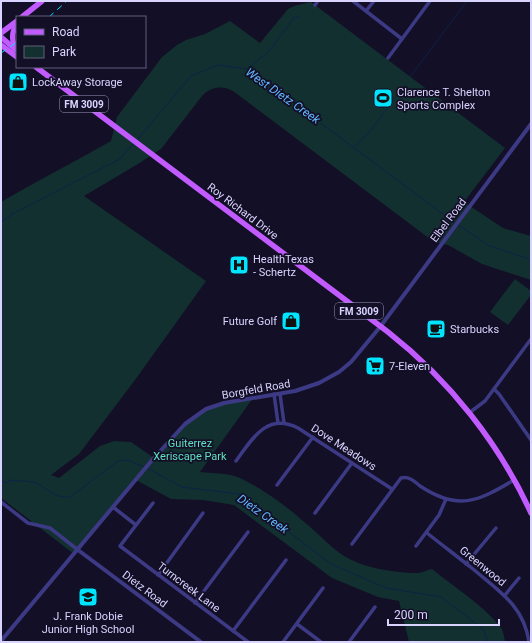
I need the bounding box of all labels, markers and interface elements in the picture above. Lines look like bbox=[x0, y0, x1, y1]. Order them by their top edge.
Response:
legend bbox=[16, 16, 146, 68]
text: Road bbox=[52, 25, 80, 39]
text: Park bbox=[52, 45, 77, 59]
water label: West Dietz Creek bbox=[243, 65, 324, 128]
shop icon: LockAway Storage bbox=[7, 71, 29, 93]
place label: LockAway Storage bbox=[32, 76, 123, 89]
place label: Clarence T. Shelton Sports Complex bbox=[397, 86, 490, 112]
sports icon: Clarence T. Shelton Sports Complex bbox=[372, 87, 394, 109]
road number: FM 3009 bbox=[60, 96, 108, 112]
street label: Roy Richard Drive bbox=[205, 180, 281, 242]
street label: Elbel Road bbox=[428, 196, 469, 245]
place label: HealthTexas - Schertz bbox=[253, 253, 314, 279]
hospital icon: HealthTexas - Schertz bbox=[228, 254, 250, 276]
road number: FM 3009 bbox=[335, 303, 383, 319]
shop icon: Future Golf bbox=[280, 310, 302, 332]
place label: Future Golf bbox=[223, 315, 277, 328]
cafe icon: Starbucks bbox=[425, 318, 447, 340]
place label: Starbucks bbox=[450, 323, 499, 336]
supermarket icon: 7-Eleven bbox=[364, 355, 386, 377]
place label: 7-Eleven bbox=[389, 360, 430, 373]
street label: Borgfeld Road bbox=[221, 377, 291, 402]
street label: Dove Meadows bbox=[309, 422, 379, 473]
park label: Guiterrez Xeriscape Park bbox=[153, 437, 227, 463]
water label: Dietz Creek bbox=[235, 491, 292, 537]
street label: Greenwood bbox=[457, 544, 508, 589]
street label: Turncreek Lane bbox=[155, 560, 223, 615]
street label: Dietz Road bbox=[120, 568, 170, 610]
school or university icon: J. Frank Dobie Junior High School bbox=[77, 586, 99, 608]
scale bar bbox=[388, 601, 499, 627]
text: 200 m bbox=[394, 608, 428, 622]
place label: J. Frank Dobie Junior High School bbox=[42, 610, 134, 636]

